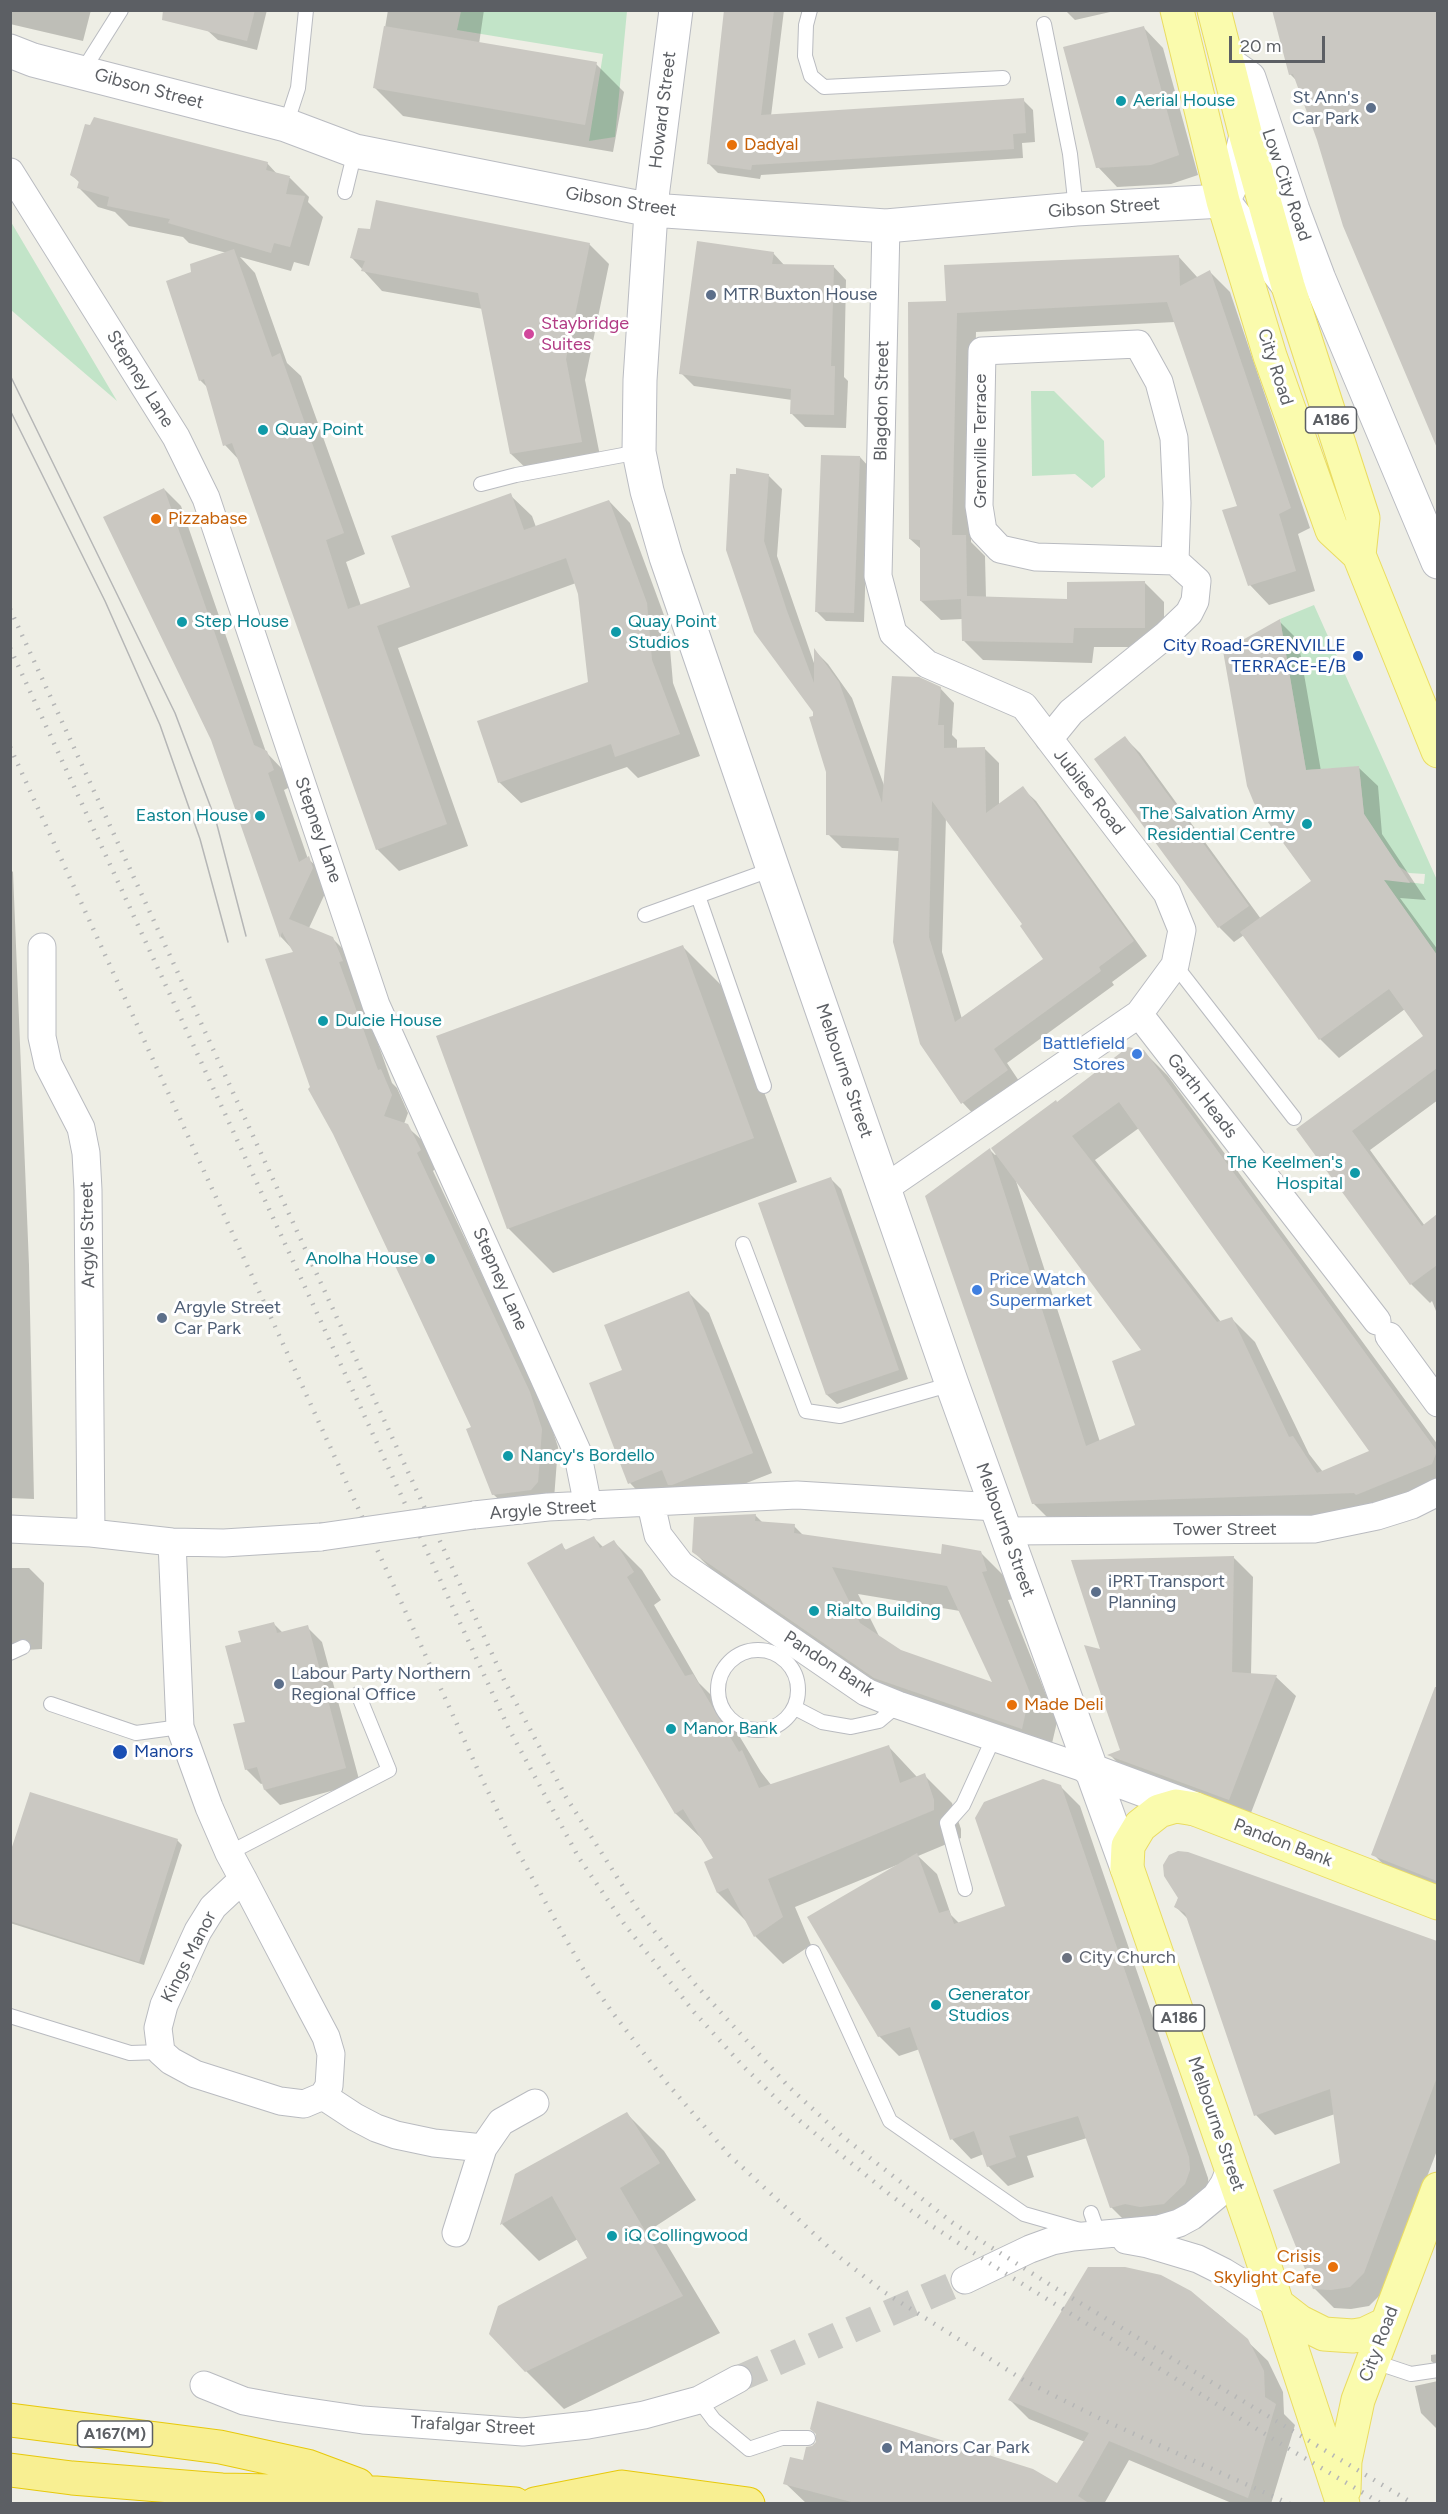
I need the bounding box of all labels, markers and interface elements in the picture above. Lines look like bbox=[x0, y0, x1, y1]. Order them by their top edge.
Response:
scale bar bbox=[1232, 24, 1328, 62]
text: 20 m bbox=[1240, 35, 1281, 57]
street label: Howard Street bbox=[645, 50, 681, 170]
street label: Gibson Street bbox=[92, 64, 206, 114]
place label: St Ann's Car Park bbox=[1292, 87, 1359, 130]
place label: Aerial House bbox=[1133, 90, 1235, 112]
marker: Aerial House bbox=[1114, 94, 1128, 108]
marker: St Ann's Car Park bbox=[1364, 101, 1378, 115]
street label: Low City Road bbox=[1257, 126, 1315, 244]
place label: Dadyal bbox=[744, 134, 799, 156]
marker: Dadyal bbox=[725, 138, 739, 152]
street label: Gibson Street bbox=[564, 183, 678, 221]
street label: Gibson Street bbox=[1047, 193, 1161, 223]
place label: MTR Buxton House bbox=[723, 284, 877, 306]
marker: MTR Buxton House bbox=[704, 288, 718, 302]
place label: Staybridge Suites bbox=[541, 313, 629, 356]
street label: City Road bbox=[1252, 326, 1298, 408]
street label: Stepney Lane bbox=[102, 327, 178, 431]
marker: Staybridge Suites bbox=[522, 327, 536, 341]
street label: Blagdon Street bbox=[870, 341, 894, 461]
street label: Grenville Terrace bbox=[970, 374, 992, 508]
road number: A186 bbox=[1306, 407, 1356, 433]
place label: Quay Point bbox=[275, 419, 364, 441]
marker: Quay Point bbox=[256, 423, 270, 437]
place label: Pizzabase bbox=[168, 508, 247, 530]
marker: Pizzabase bbox=[149, 512, 163, 526]
place label: Step House bbox=[194, 611, 289, 633]
place label: Quay Point Studios bbox=[628, 611, 717, 654]
marker: Step House bbox=[175, 615, 189, 629]
marker: Quay Point Studios bbox=[609, 625, 623, 639]
place label: City Road-GRENVILLE TERRACE-E/B bbox=[1163, 635, 1346, 678]
marker: City Road-GRENVILLE TERRACE-E/B bbox=[1351, 649, 1365, 663]
street label: Jubilee Road bbox=[1049, 745, 1129, 839]
street label: Stepney Lane bbox=[290, 774, 346, 886]
place label: The Salvation Army Residential Centre bbox=[1139, 803, 1295, 846]
place label: Easton House bbox=[136, 805, 248, 827]
marker: Easton House bbox=[253, 809, 267, 823]
marker: The Salvation Army Residential Centre bbox=[1300, 817, 1314, 831]
street label: Melbourne Street bbox=[811, 1001, 877, 1141]
place label: Dulcie House bbox=[335, 1010, 442, 1032]
marker: Dulcie House bbox=[316, 1014, 330, 1028]
place label: Battlefield Stores bbox=[1042, 1033, 1125, 1076]
marker: Battlefield Stores bbox=[1130, 1047, 1144, 1061]
street label: Garth Heads bbox=[1162, 1049, 1242, 1143]
place label: The Keelmen's Hospital bbox=[1227, 1152, 1343, 1194]
marker: The Keelmen's Hospital bbox=[1348, 1166, 1362, 1180]
street label: Argyle Street bbox=[76, 1181, 100, 1289]
street label: Stepney Lane bbox=[468, 1224, 532, 1334]
place label: Anolha House bbox=[305, 1248, 418, 1270]
marker: Anolha House bbox=[423, 1252, 437, 1266]
place label: Price Watch Supermarket bbox=[989, 1269, 1092, 1312]
marker: Price Watch Supermarket bbox=[970, 1283, 984, 1297]
place label: Argyle Street Car Park bbox=[174, 1297, 281, 1340]
marker: Argyle Street Car Park bbox=[155, 1311, 169, 1325]
place label: Nancy's Bordello bbox=[520, 1445, 655, 1467]
marker: Nancy's Bordello bbox=[501, 1449, 515, 1463]
street label: Melbourne Street bbox=[971, 1460, 1039, 1600]
street label: Argyle Street bbox=[489, 1495, 597, 1525]
street label: Tower Street bbox=[1173, 1519, 1277, 1541]
place label: iPRT Transport Planning bbox=[1108, 1571, 1225, 1614]
marker: iPRT Transport Planning bbox=[1089, 1585, 1103, 1599]
place label: Rialto Building bbox=[826, 1600, 941, 1622]
marker: Rialto Building bbox=[807, 1604, 821, 1618]
street label: Pandon Bank bbox=[780, 1627, 878, 1701]
place label: Labour Party Northern Regional Office bbox=[291, 1663, 471, 1706]
marker: Labour Party Northern Regional Office bbox=[272, 1677, 286, 1691]
place label: Made Deli bbox=[1024, 1694, 1104, 1716]
marker: Made Deli bbox=[1005, 1698, 1019, 1712]
place label: Manor Bank bbox=[683, 1718, 777, 1740]
marker: Manor Bank bbox=[664, 1722, 678, 1736]
place label: Manors bbox=[134, 1741, 193, 1763]
marker: Manors bbox=[111, 1743, 129, 1761]
street label: Pandon Bank bbox=[1231, 1814, 1335, 1872]
street label: Kings Manor bbox=[157, 1908, 221, 2006]
place label: City Church bbox=[1079, 1947, 1176, 1969]
marker: City Church bbox=[1060, 1951, 1074, 1965]
place label: Generator Studios bbox=[948, 1984, 1030, 2026]
marker: Generator Studios bbox=[929, 1998, 943, 2012]
road number: A186 bbox=[1154, 2005, 1204, 2031]
street label: Melbourne Street bbox=[1183, 2054, 1249, 2194]
place label: iQ Collingwood bbox=[624, 2225, 748, 2247]
marker: iQ Collingwood bbox=[605, 2229, 619, 2243]
place label: Crisis Skylight Cafe bbox=[1213, 2246, 1321, 2288]
marker: Crisis Skylight Cafe bbox=[1326, 2260, 1340, 2274]
street label: City Road bbox=[1355, 2303, 1403, 2385]
street label: Trafalgar Street bbox=[410, 2412, 536, 2440]
road number: A167(M) bbox=[78, 2421, 152, 2447]
place label: Manors Car Park bbox=[899, 2437, 1030, 2459]
marker: Manors Car Park bbox=[880, 2441, 894, 2455]

